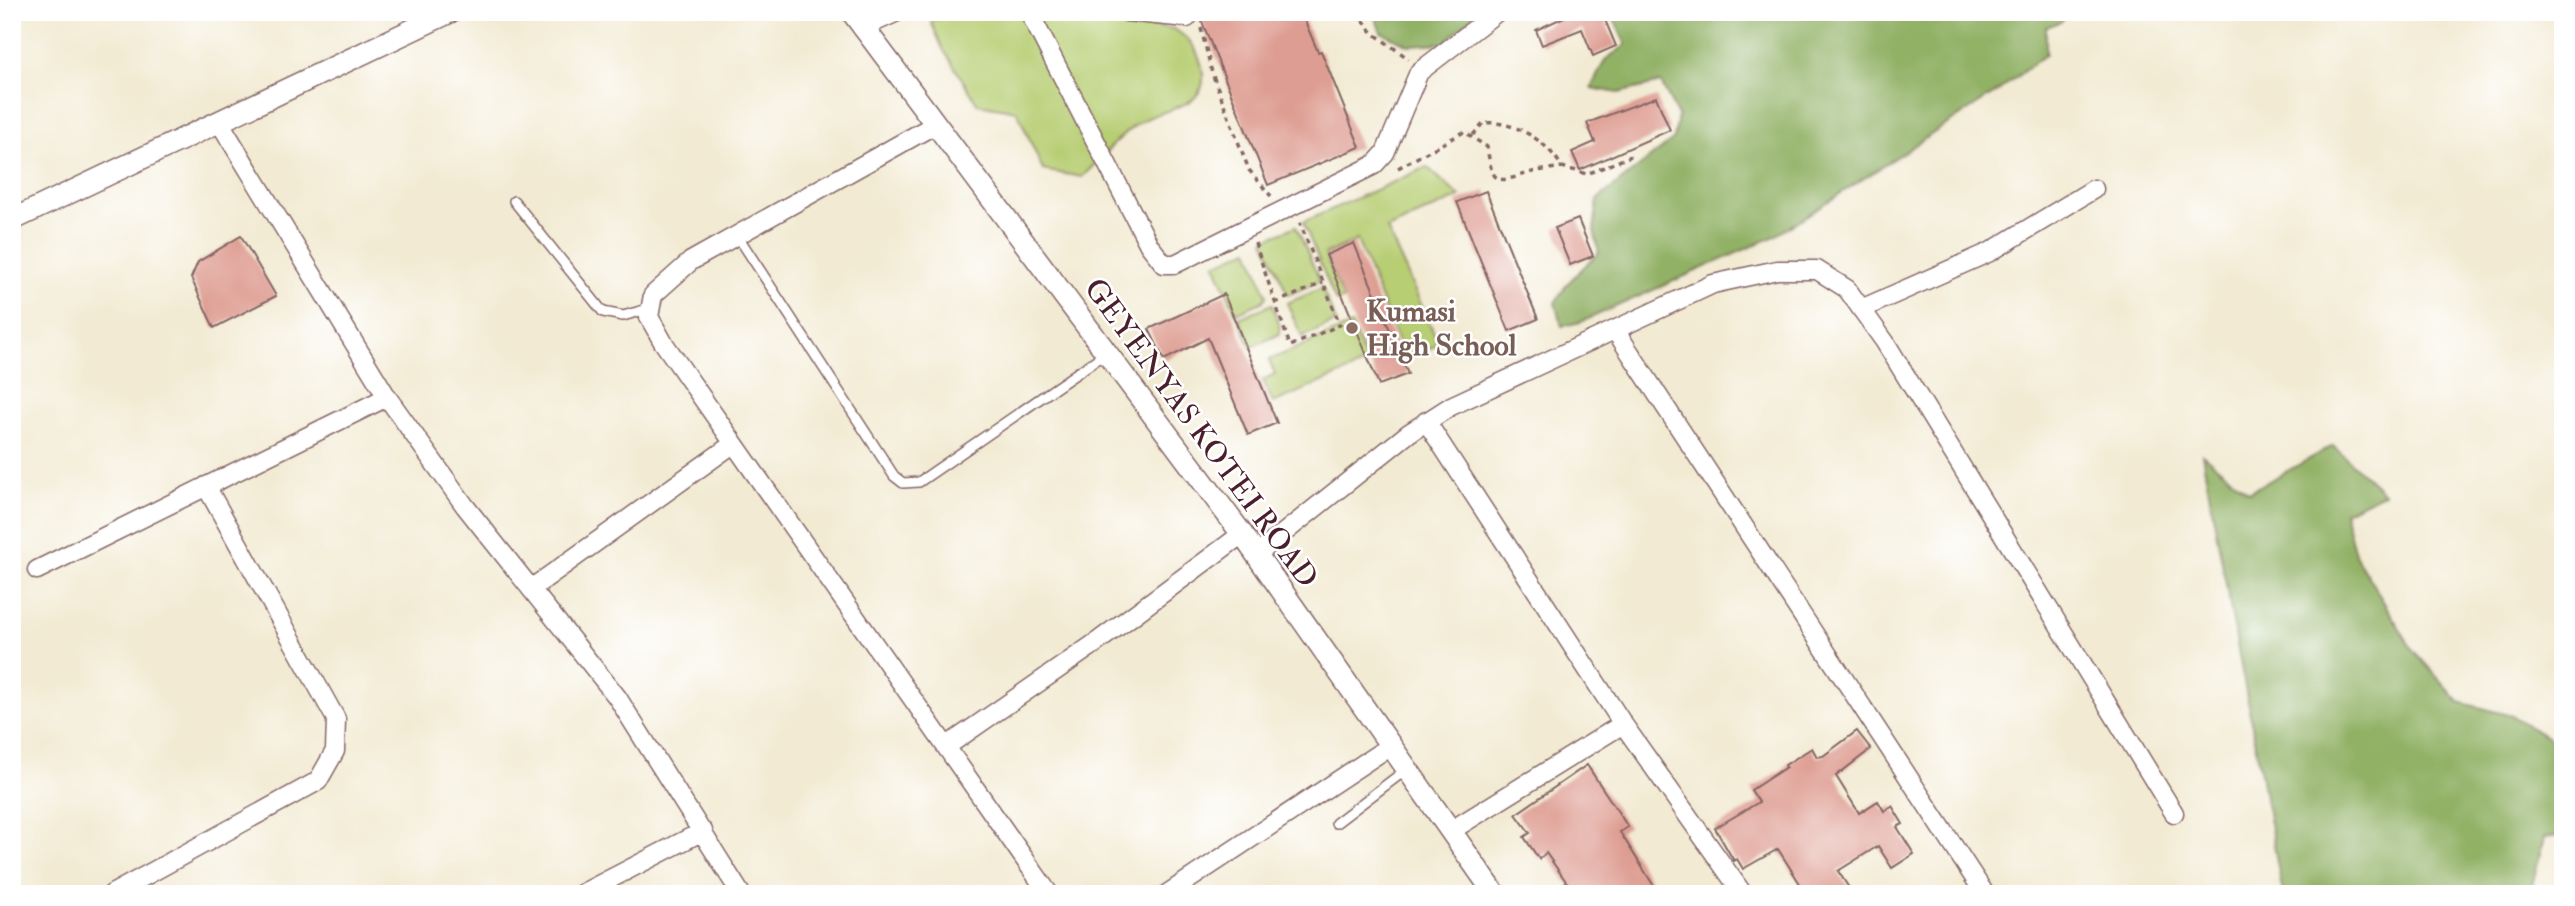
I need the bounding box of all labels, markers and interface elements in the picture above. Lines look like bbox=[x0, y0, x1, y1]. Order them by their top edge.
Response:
street label: GEYENYAS KOTEI ROAD bbox=[1076, 271, 1326, 595]
place label: Kumasi High School bbox=[1366, 293, 1517, 364]
marker: Kumasi High School bbox=[1344, 320, 1360, 336]

